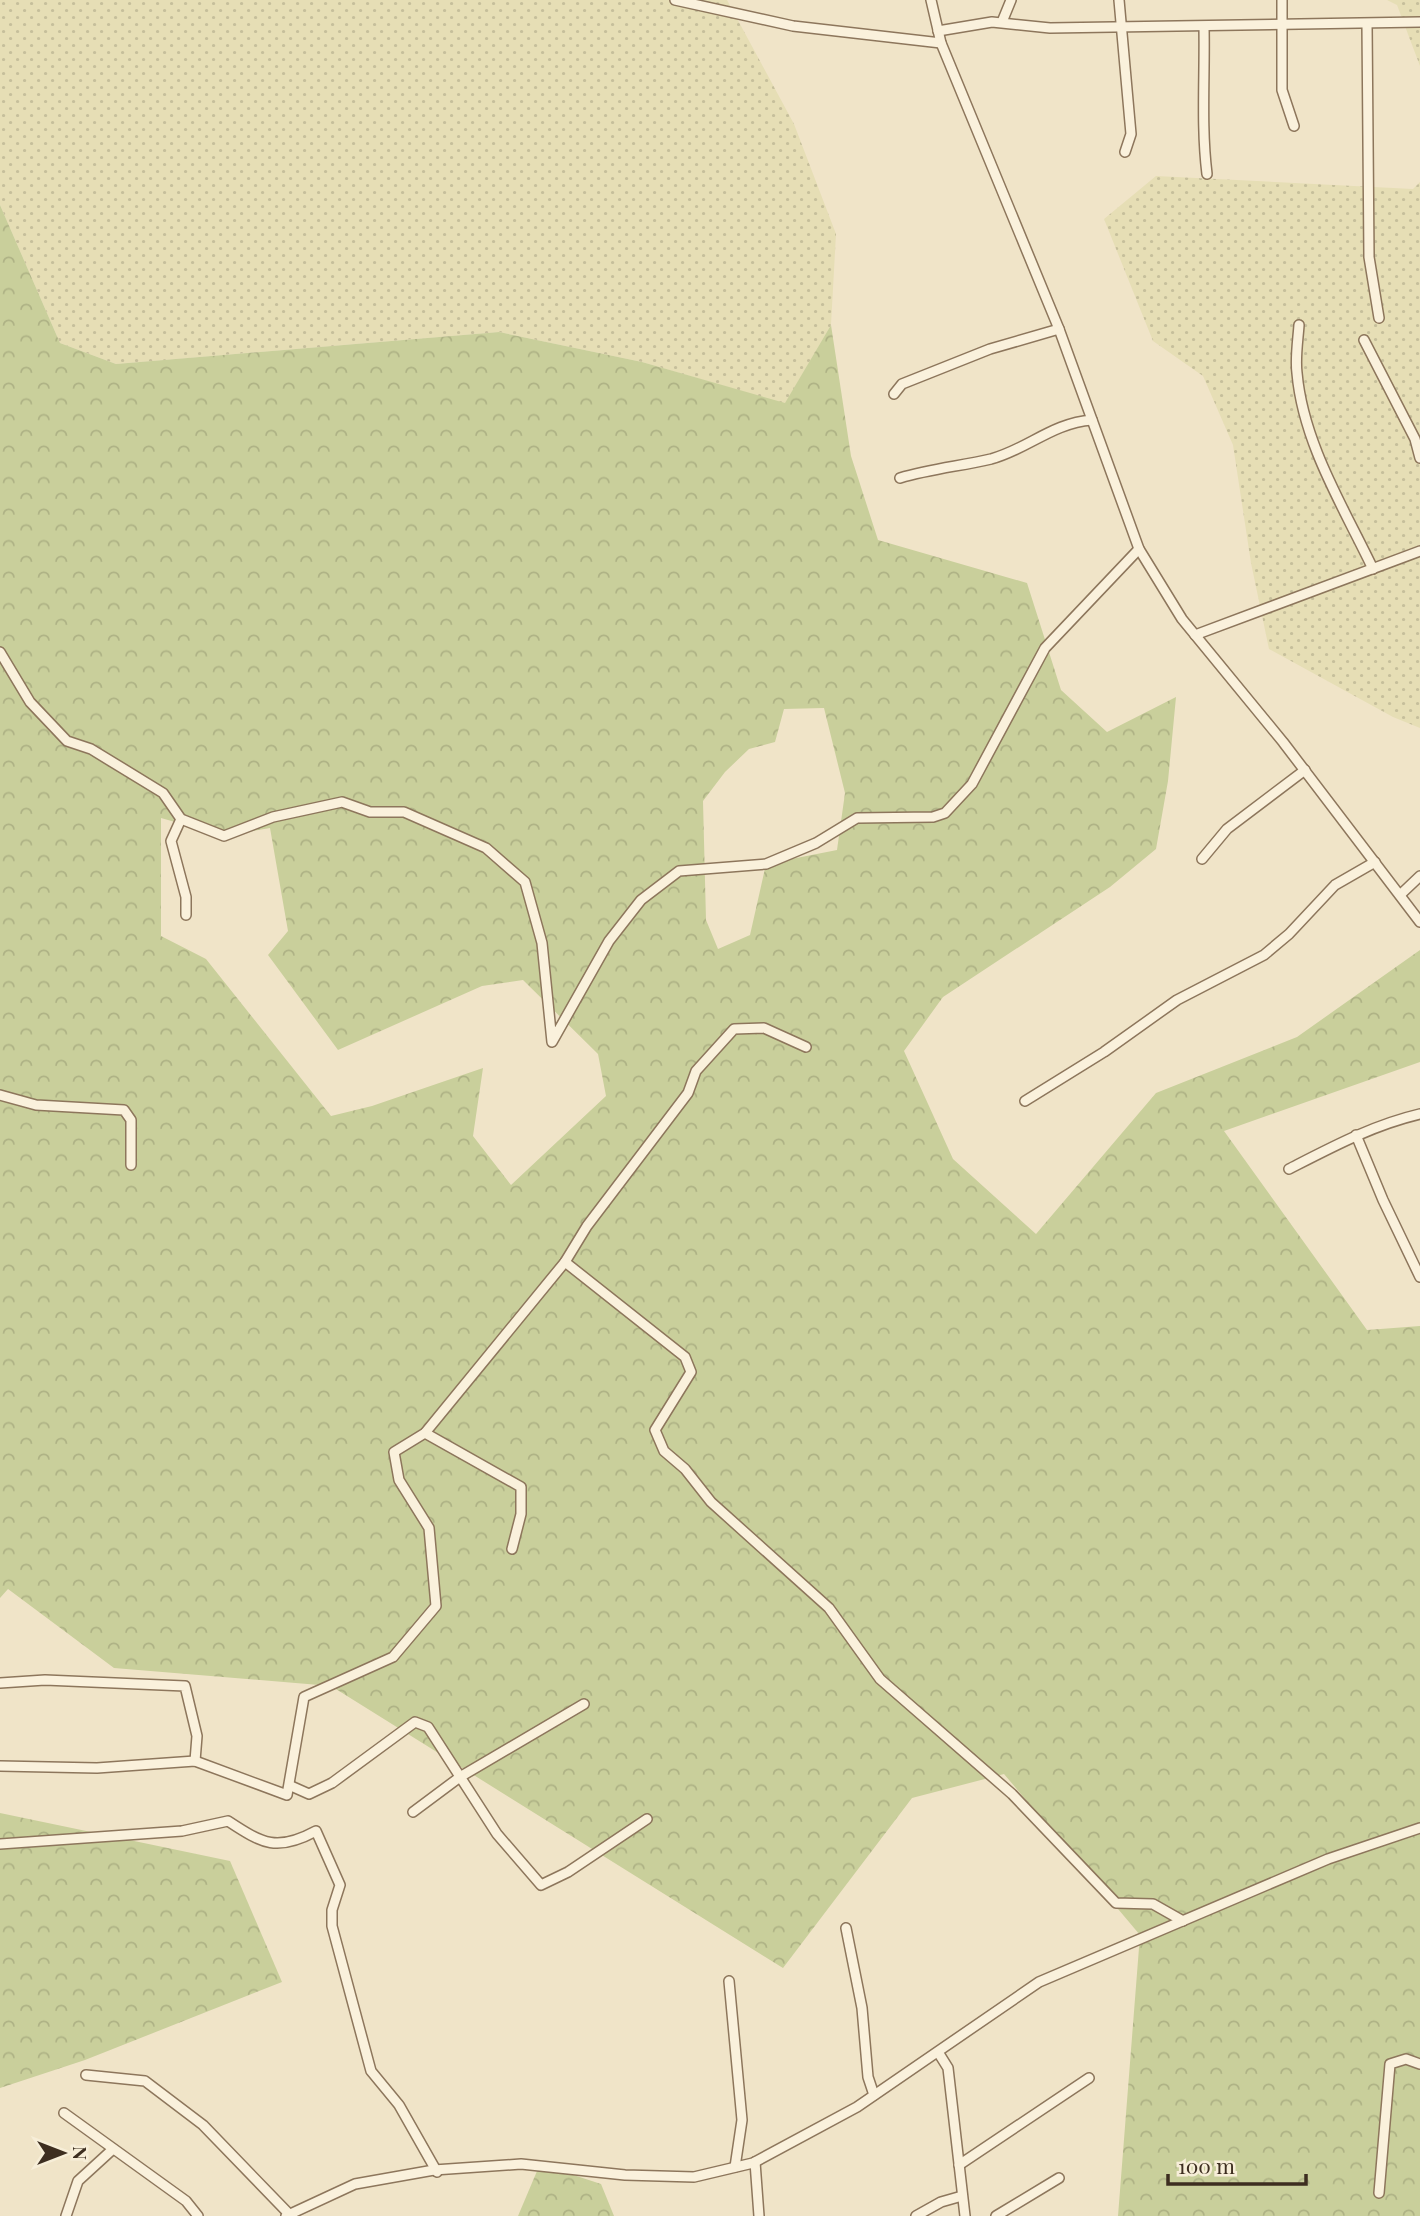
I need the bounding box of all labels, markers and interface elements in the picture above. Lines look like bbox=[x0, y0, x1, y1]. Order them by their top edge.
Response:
north arrow bbox=[28, 2118, 98, 2188]
scale bar bbox=[1168, 2142, 1306, 2186]
text: N bbox=[68, 2146, 94, 2160]
text: 100 m bbox=[1178, 2151, 1235, 2179]

